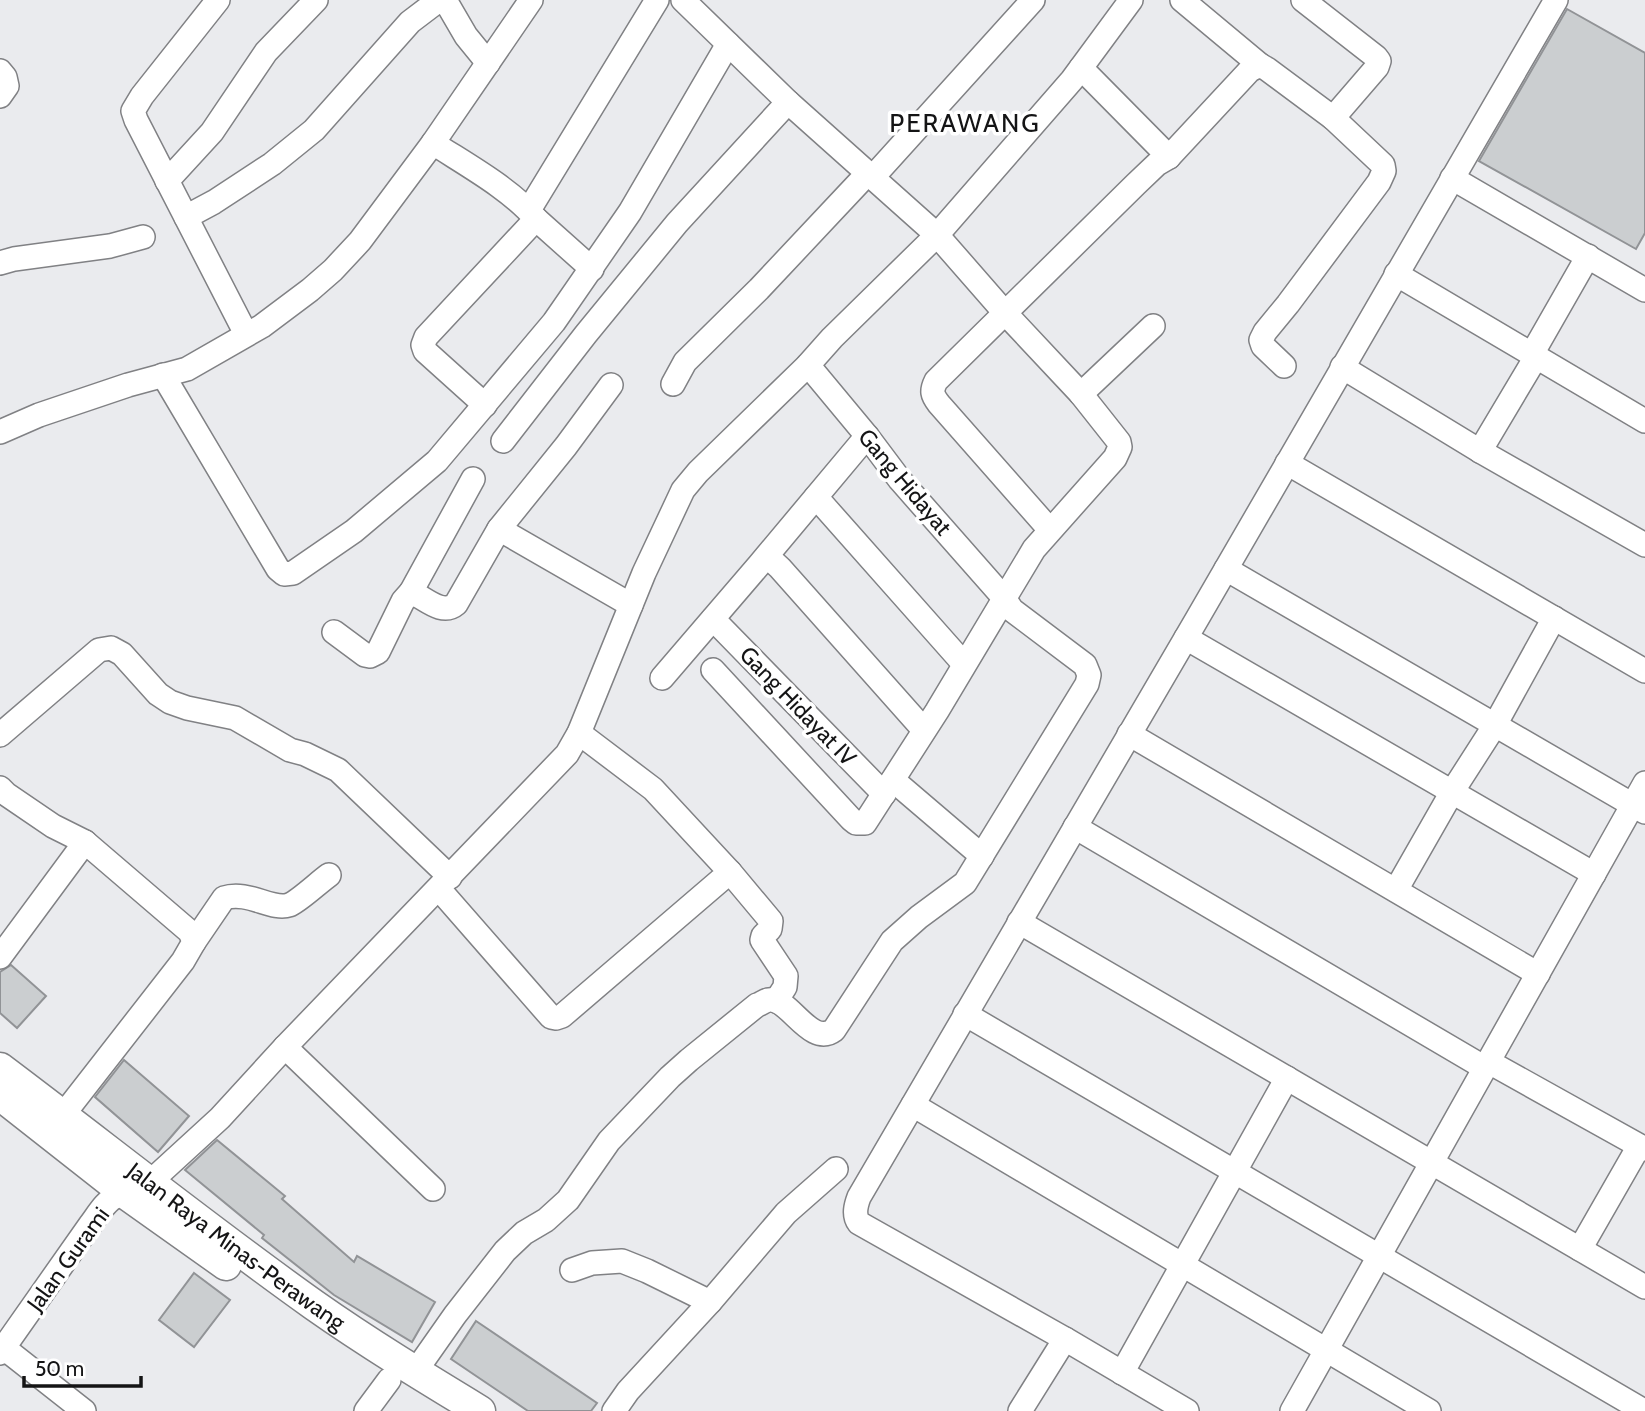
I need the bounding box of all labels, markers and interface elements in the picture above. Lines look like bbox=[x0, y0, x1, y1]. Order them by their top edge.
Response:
district label: PERAWANG bbox=[889, 107, 1041, 139]
street label: Gang Hidayat bbox=[852, 423, 958, 541]
street label: Gang Hidayat IV bbox=[734, 640, 862, 772]
street label: Jalan Raya Minas-Perawang bbox=[121, 1156, 351, 1337]
street label: Jalan Gurami bbox=[20, 1202, 115, 1317]
scale bar bbox=[24, 1344, 142, 1388]
text: 50 m bbox=[35, 1356, 84, 1381]

